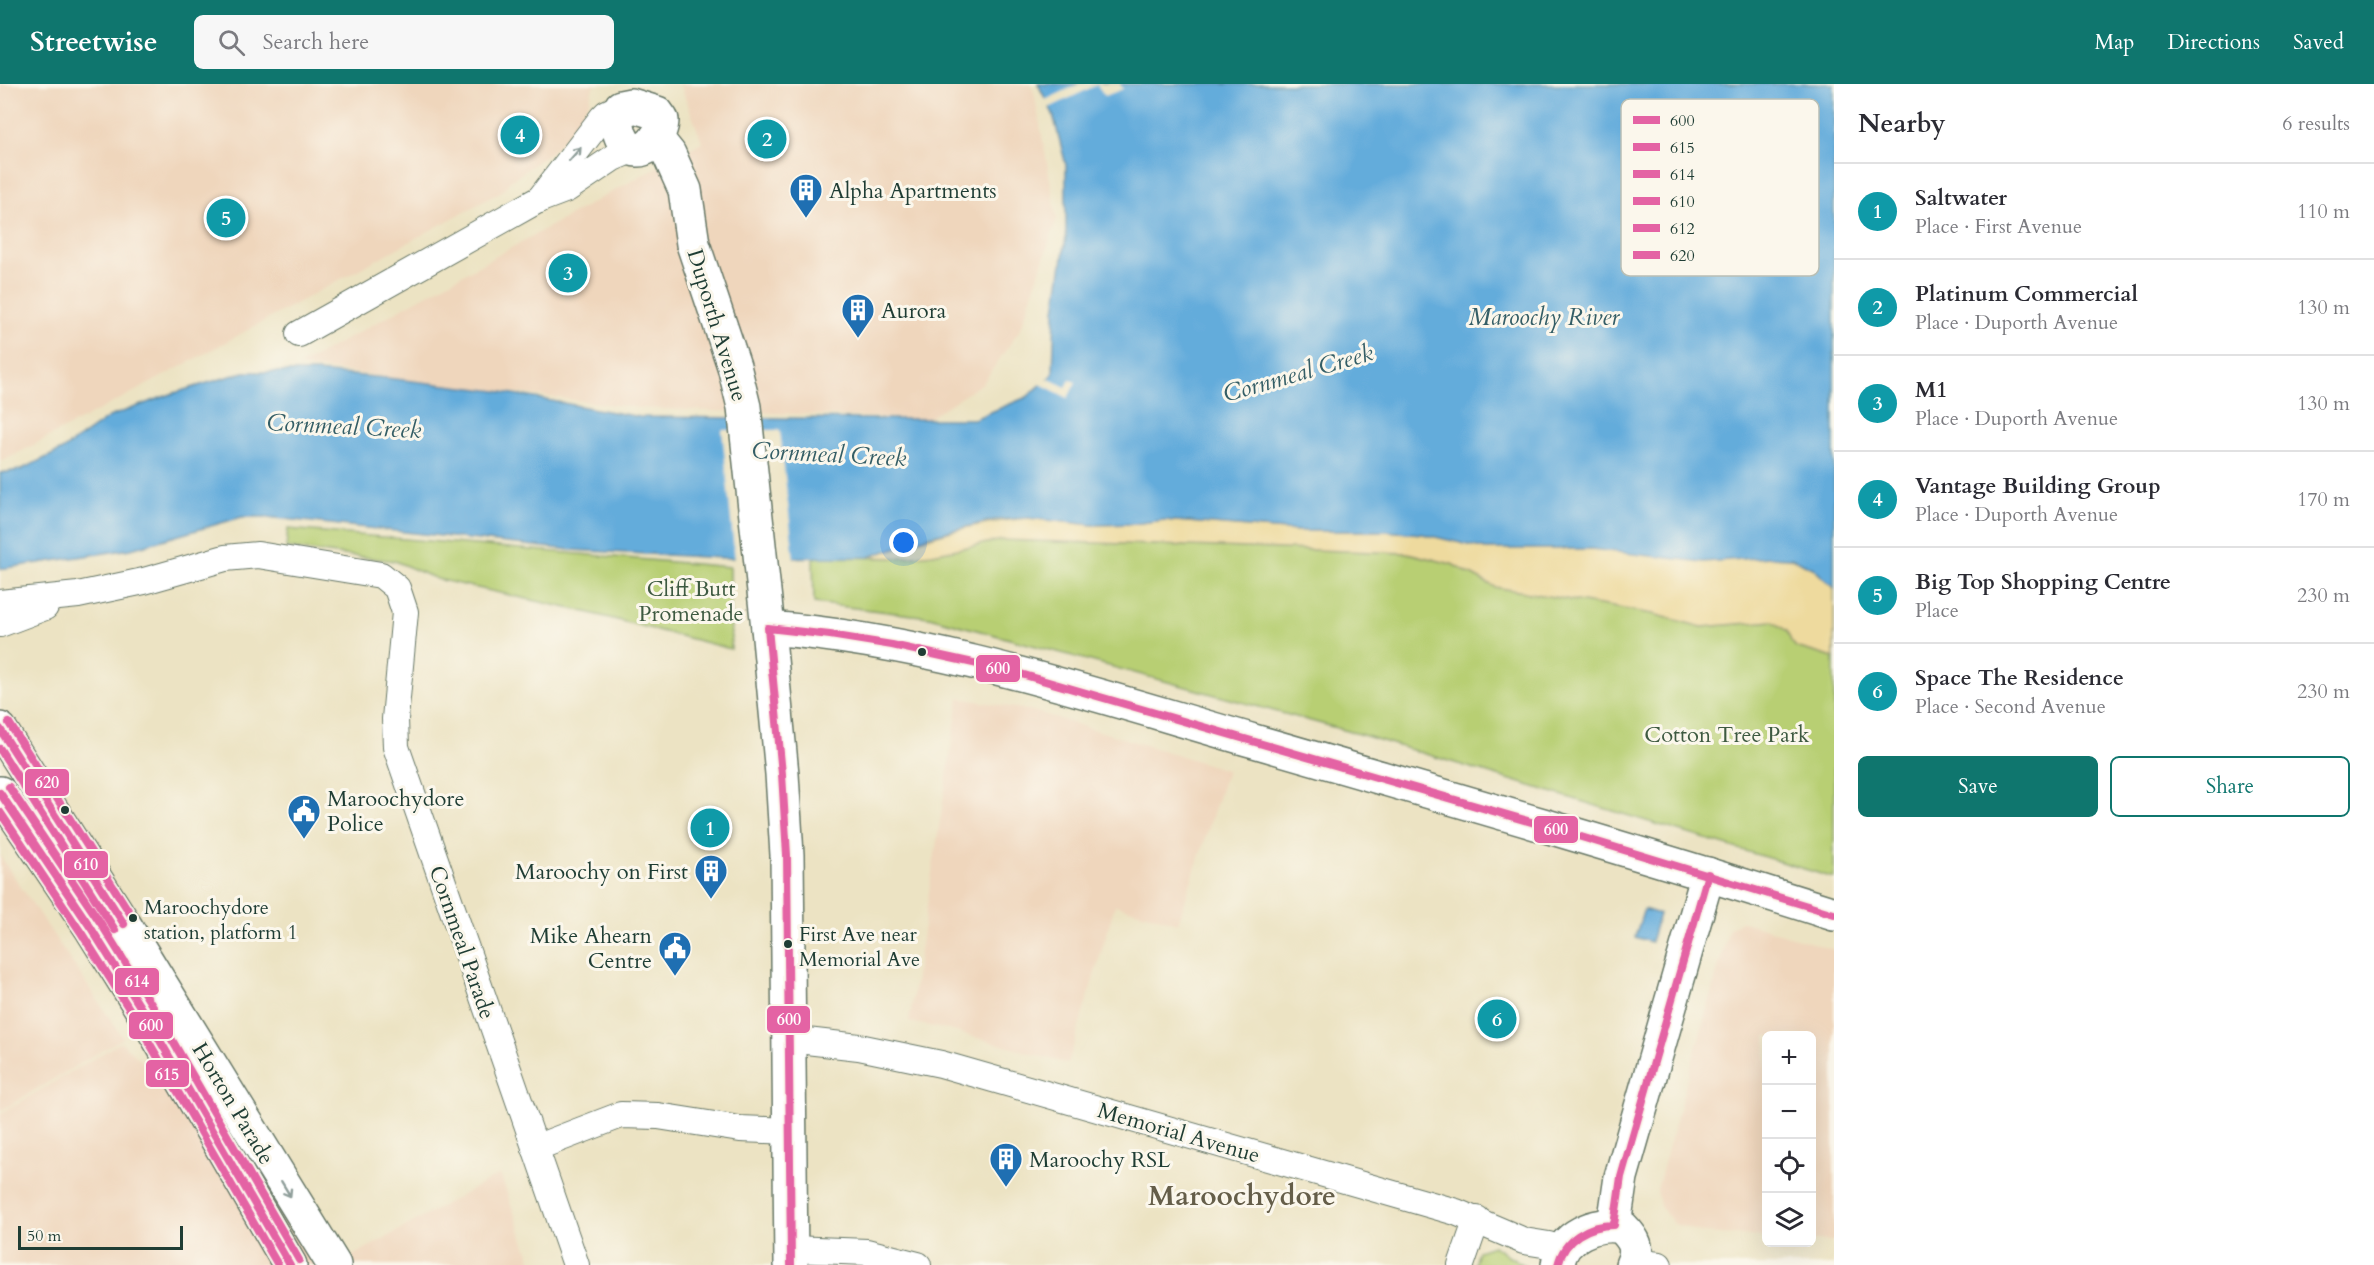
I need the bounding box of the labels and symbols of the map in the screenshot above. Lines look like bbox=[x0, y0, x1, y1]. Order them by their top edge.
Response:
legend bbox=[1621, 99, 1819, 276]
text: 600 bbox=[1670, 110, 1695, 132]
pin: 4 bbox=[500, 112, 540, 158]
pin: 2 bbox=[748, 116, 786, 162]
text: 615 bbox=[1670, 137, 1695, 159]
one-way arrow bbox=[568, 147, 582, 162]
text: 614 bbox=[1670, 164, 1695, 186]
building icon: Alpha Apartments bbox=[788, 172, 824, 219]
place label: Alpha Apartments bbox=[829, 176, 997, 206]
text: 610 bbox=[1670, 191, 1695, 213]
pin: 5 bbox=[206, 196, 246, 240]
text: 612 bbox=[1670, 218, 1695, 240]
street label: Duporth Avenue bbox=[680, 245, 754, 405]
text: 620 bbox=[1670, 245, 1695, 267]
pin: 3 bbox=[548, 250, 588, 296]
building icon: Aurora bbox=[840, 292, 876, 339]
place label: Aurora bbox=[881, 296, 947, 326]
water label: Maroochy River bbox=[1469, 301, 1621, 334]
water label: Cornmeal Creek bbox=[1219, 336, 1377, 411]
water label: Cornmeal Creek bbox=[266, 406, 422, 447]
water label: Cornmeal Creek bbox=[751, 434, 907, 475]
your location bbox=[889, 528, 918, 557]
park label: Cliff Butt Promenade bbox=[638, 574, 744, 629]
unlabelled marker bbox=[916, 646, 928, 658]
line badge: 600 bbox=[975, 654, 1021, 683]
text: 600 bbox=[986, 658, 1010, 680]
park label: Cotton Tree Park bbox=[1644, 720, 1810, 750]
line badge: 620 bbox=[24, 768, 70, 797]
text: 620 bbox=[35, 772, 59, 794]
place label: Maroochydore Police bbox=[327, 784, 464, 839]
public building icon: Maroochydore Police bbox=[286, 793, 322, 840]
unlabelled marker bbox=[59, 804, 71, 816]
pin: 1 bbox=[690, 806, 730, 850]
line badge: 600 bbox=[1533, 815, 1579, 844]
text: 600 bbox=[1544, 819, 1568, 841]
line badge: 610 bbox=[63, 850, 109, 879]
building icon: Maroochy on First bbox=[693, 853, 729, 900]
text: 610 bbox=[74, 854, 98, 876]
place label: Maroochy on First bbox=[515, 857, 688, 887]
street label: Cornmeal Parade bbox=[422, 862, 502, 1023]
place label: Maroochydore station, platform 1 bbox=[144, 894, 298, 946]
marker: Maroochydore station, platform 1 bbox=[127, 912, 139, 924]
place label: Mike Ahearn Centre bbox=[530, 921, 652, 976]
place label: First Ave near Memorial Ave bbox=[799, 921, 920, 973]
public building icon: Mike Ahearn Centre bbox=[657, 930, 693, 977]
marker: First Ave near Memorial Ave bbox=[782, 938, 794, 950]
line badge: 614 bbox=[114, 967, 160, 996]
text: 614 bbox=[125, 971, 149, 993]
pin: 6 bbox=[1478, 996, 1516, 1042]
line badge: 600 bbox=[766, 1005, 811, 1034]
text: 600 bbox=[777, 1009, 801, 1031]
line badge: 600 bbox=[128, 1011, 174, 1040]
text: 600 bbox=[139, 1015, 163, 1037]
street label: Horton Parade bbox=[185, 1037, 281, 1170]
line badge: 615 bbox=[145, 1059, 190, 1088]
text: 615 bbox=[155, 1064, 179, 1086]
street label: Memorial Avenue bbox=[1094, 1095, 1263, 1171]
building icon: Maroochy RSL bbox=[988, 1141, 1024, 1188]
place label: Maroochy RSL bbox=[1029, 1145, 1171, 1175]
district label: Maroochydore bbox=[1148, 1177, 1336, 1215]
one-way arrow bbox=[281, 1180, 293, 1197]
scale bar bbox=[18, 1223, 183, 1250]

